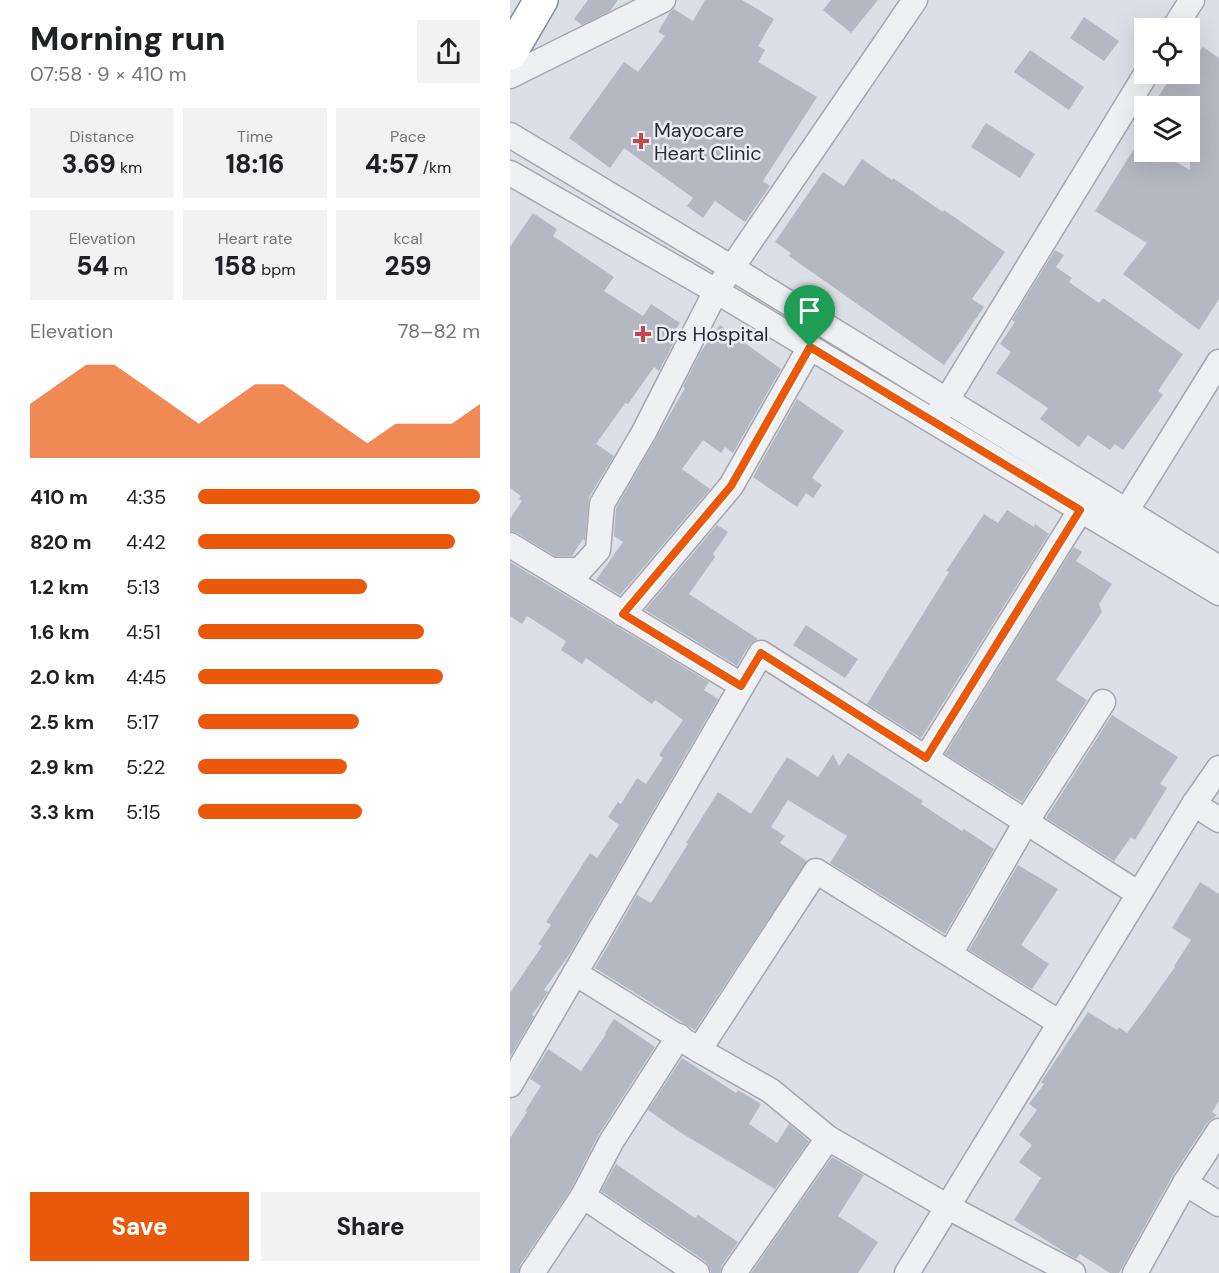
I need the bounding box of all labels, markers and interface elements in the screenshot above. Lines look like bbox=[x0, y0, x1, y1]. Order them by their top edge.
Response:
text: Morning run bbox=[30, 17, 225, 60]
map controls bbox=[1134, 18, 1200, 162]
button: locate bbox=[1134, 18, 1200, 84]
button: share bbox=[417, 20, 480, 83]
text: 07:58 · 9 × 410 m bbox=[30, 61, 186, 87]
button: layers bbox=[1134, 96, 1200, 162]
place label: Mayocare Heart Clinic bbox=[654, 117, 762, 166]
text: Distance bbox=[70, 126, 134, 147]
text: Time bbox=[237, 126, 273, 147]
text: Pace bbox=[390, 126, 426, 147]
marker: Mayocare Heart Clinic bbox=[632, 132, 650, 150]
text: 3.69 bbox=[62, 147, 116, 181]
text: 18:16 bbox=[226, 147, 284, 181]
text: 4:57 bbox=[365, 147, 418, 181]
text: km bbox=[116, 157, 142, 178]
text: /km bbox=[418, 157, 451, 178]
text: Elevation bbox=[69, 228, 135, 249]
text: Heart rate bbox=[218, 228, 292, 249]
text: kcal bbox=[394, 228, 422, 249]
text: 54 bbox=[76, 249, 109, 283]
text: 158 bbox=[215, 249, 257, 283]
text: 259 bbox=[384, 249, 432, 283]
text: m bbox=[109, 259, 128, 280]
text: bpm bbox=[257, 259, 295, 280]
pin bbox=[784, 285, 835, 347]
icon: arrive bbox=[793, 294, 826, 327]
text: Elevation bbox=[30, 318, 113, 344]
text: 78–82 m bbox=[398, 318, 480, 344]
place label: Drs Hospital bbox=[656, 321, 769, 347]
marker: Drs Hospital bbox=[634, 325, 652, 343]
text: 410 m bbox=[30, 484, 88, 510]
text: 4:35 bbox=[126, 484, 166, 510]
text: 820 m bbox=[30, 529, 92, 555]
text: 4:42 bbox=[126, 529, 166, 555]
text: 1.2 km bbox=[30, 574, 89, 600]
text: 5:13 bbox=[126, 574, 160, 600]
text: 1.6 km bbox=[30, 619, 89, 645]
text: 4:51 bbox=[126, 619, 161, 645]
text: 2.0 km bbox=[30, 664, 95, 690]
text: 4:45 bbox=[126, 664, 167, 690]
text: 2.5 km bbox=[30, 709, 94, 735]
text: 5:17 bbox=[126, 709, 159, 735]
text: 2.9 km bbox=[30, 754, 94, 780]
text: 5:22 bbox=[126, 754, 165, 780]
text: 3.3 km bbox=[30, 799, 94, 825]
text: 5:15 bbox=[126, 799, 161, 825]
button: Save bbox=[30, 1192, 249, 1261]
button: Share bbox=[261, 1192, 480, 1261]

